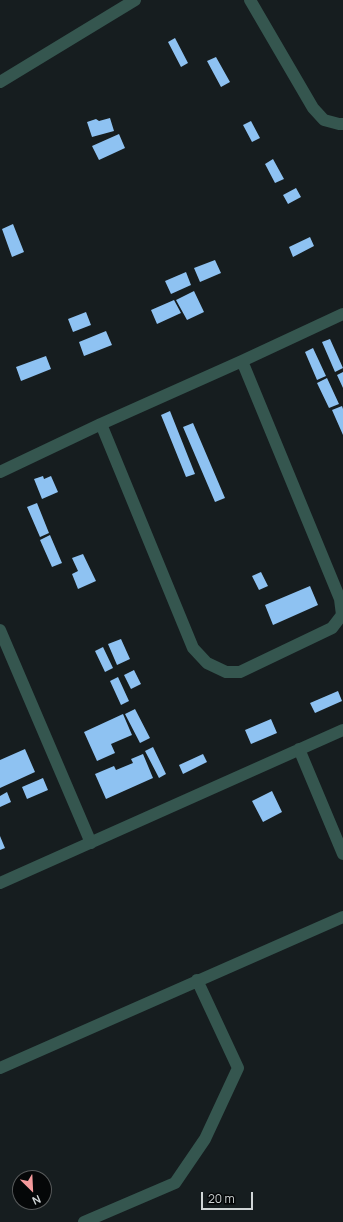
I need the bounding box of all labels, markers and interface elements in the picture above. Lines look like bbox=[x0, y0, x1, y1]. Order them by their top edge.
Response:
north arrow bbox=[12, 1170, 52, 1210]
scale bar bbox=[203, 1184, 255, 1210]
text: 20 m bbox=[208, 1190, 235, 1207]
text: N bbox=[30, 1192, 43, 1209]

